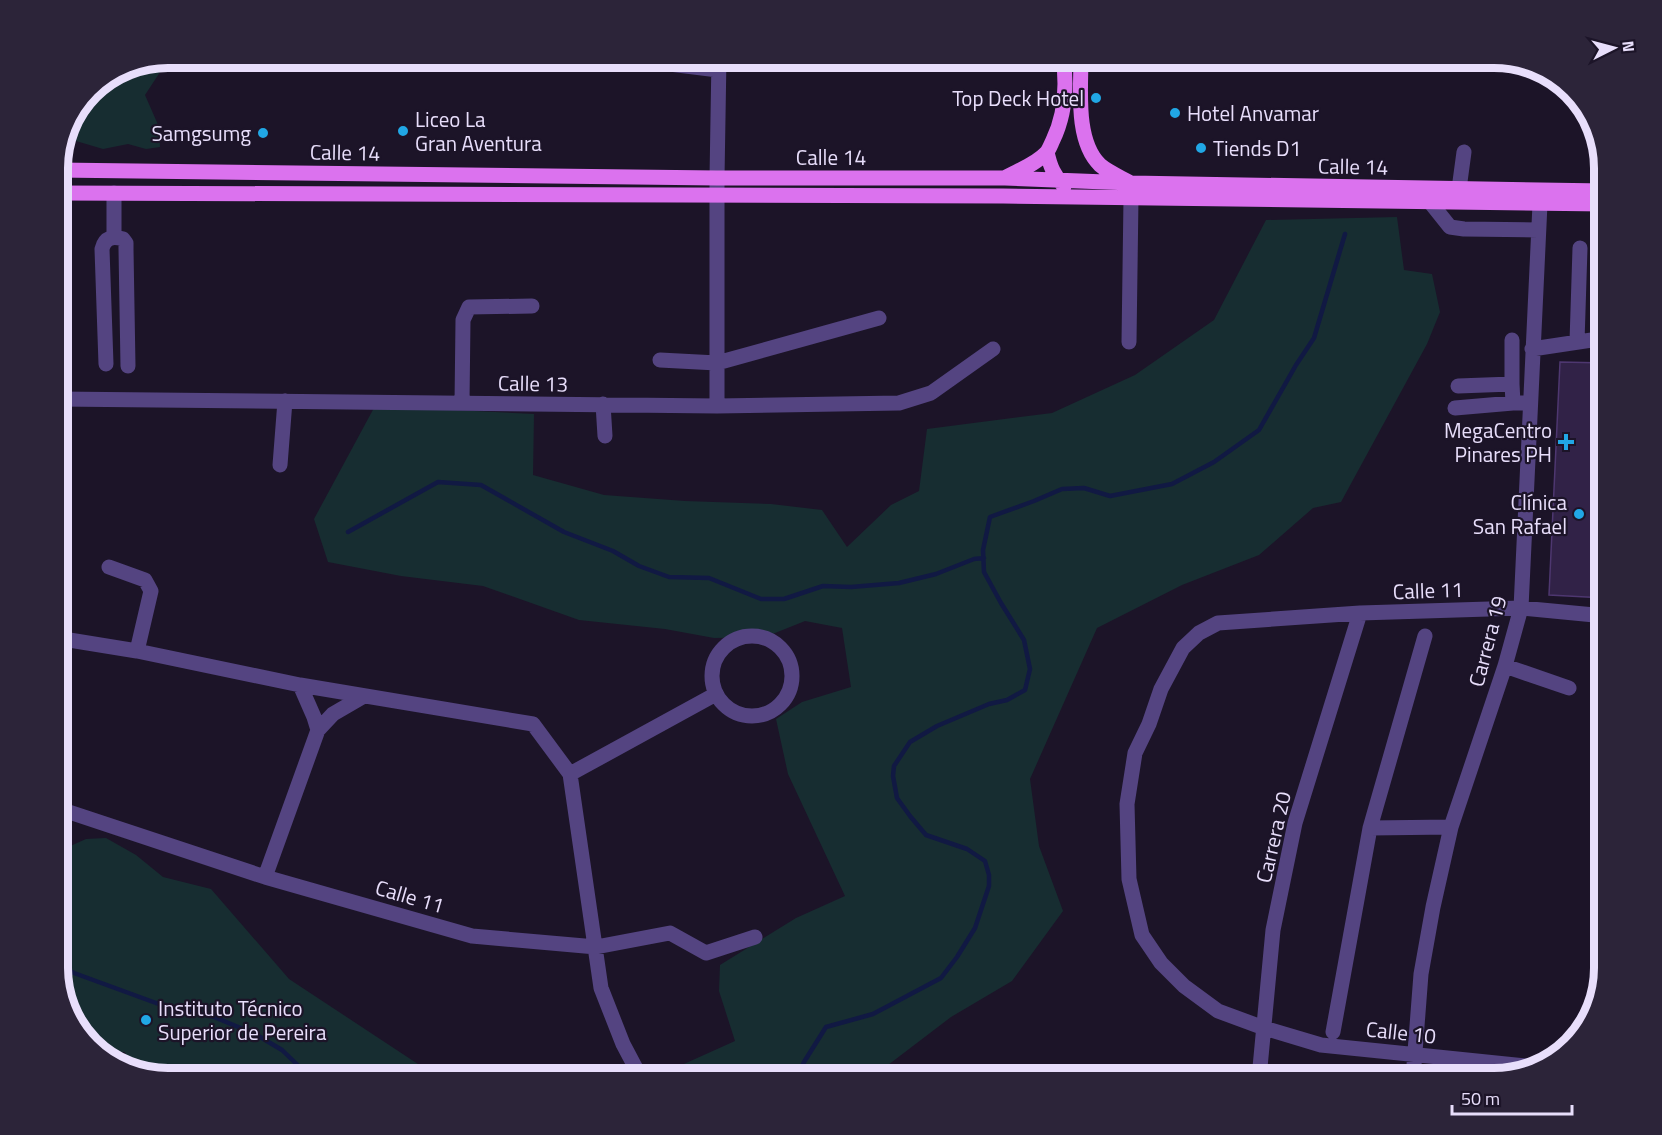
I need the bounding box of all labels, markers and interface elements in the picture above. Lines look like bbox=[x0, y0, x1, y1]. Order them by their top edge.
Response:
north arrow bbox=[1584, 18, 1644, 78]
text: N bbox=[1616, 40, 1641, 53]
place label: Top Deck Hotel bbox=[952, 82, 1084, 114]
marker: Top Deck Hotel bbox=[1089, 91, 1103, 105]
place label: Hotel Anvamar bbox=[1187, 97, 1319, 129]
place label: Liceo La Gran Aventura bbox=[415, 103, 542, 159]
marker: Hotel Anvamar bbox=[1168, 106, 1182, 120]
place label: Samgsumg bbox=[151, 117, 251, 149]
marker: Liceo La Gran Aventura bbox=[396, 124, 410, 138]
marker: Samgsumg bbox=[256, 126, 270, 140]
place label: Tiends D1 bbox=[1213, 132, 1301, 164]
street label: Calle 14 bbox=[310, 135, 380, 169]
street label: Calle 14 bbox=[796, 141, 866, 173]
marker: Tiends D1 bbox=[1194, 141, 1208, 155]
street label: Calle 14 bbox=[1318, 149, 1388, 183]
street label: Calle 13 bbox=[498, 366, 568, 400]
place label: MegaCentro Pinares PH bbox=[1444, 414, 1552, 470]
marker: MegaCentro Pinares PH bbox=[1557, 433, 1575, 451]
place label: Clínica San Rafael bbox=[1473, 486, 1567, 542]
marker: Clínica San Rafael bbox=[1572, 507, 1586, 521]
street label: Calle 11 bbox=[1392, 573, 1464, 607]
street label: Carrera 19 bbox=[1460, 592, 1514, 690]
street label: Carrera 20 bbox=[1247, 788, 1299, 886]
street label: Calle 11 bbox=[372, 871, 448, 921]
place label: Instituto Técnico Superior de Pereira bbox=[158, 992, 327, 1048]
street label: Calle 10 bbox=[1364, 1012, 1438, 1052]
marker: Instituto Técnico Superior de Pereira bbox=[139, 1013, 153, 1027]
scale bar bbox=[1452, 1078, 1572, 1116]
text: 50 m bbox=[1461, 1085, 1500, 1112]

